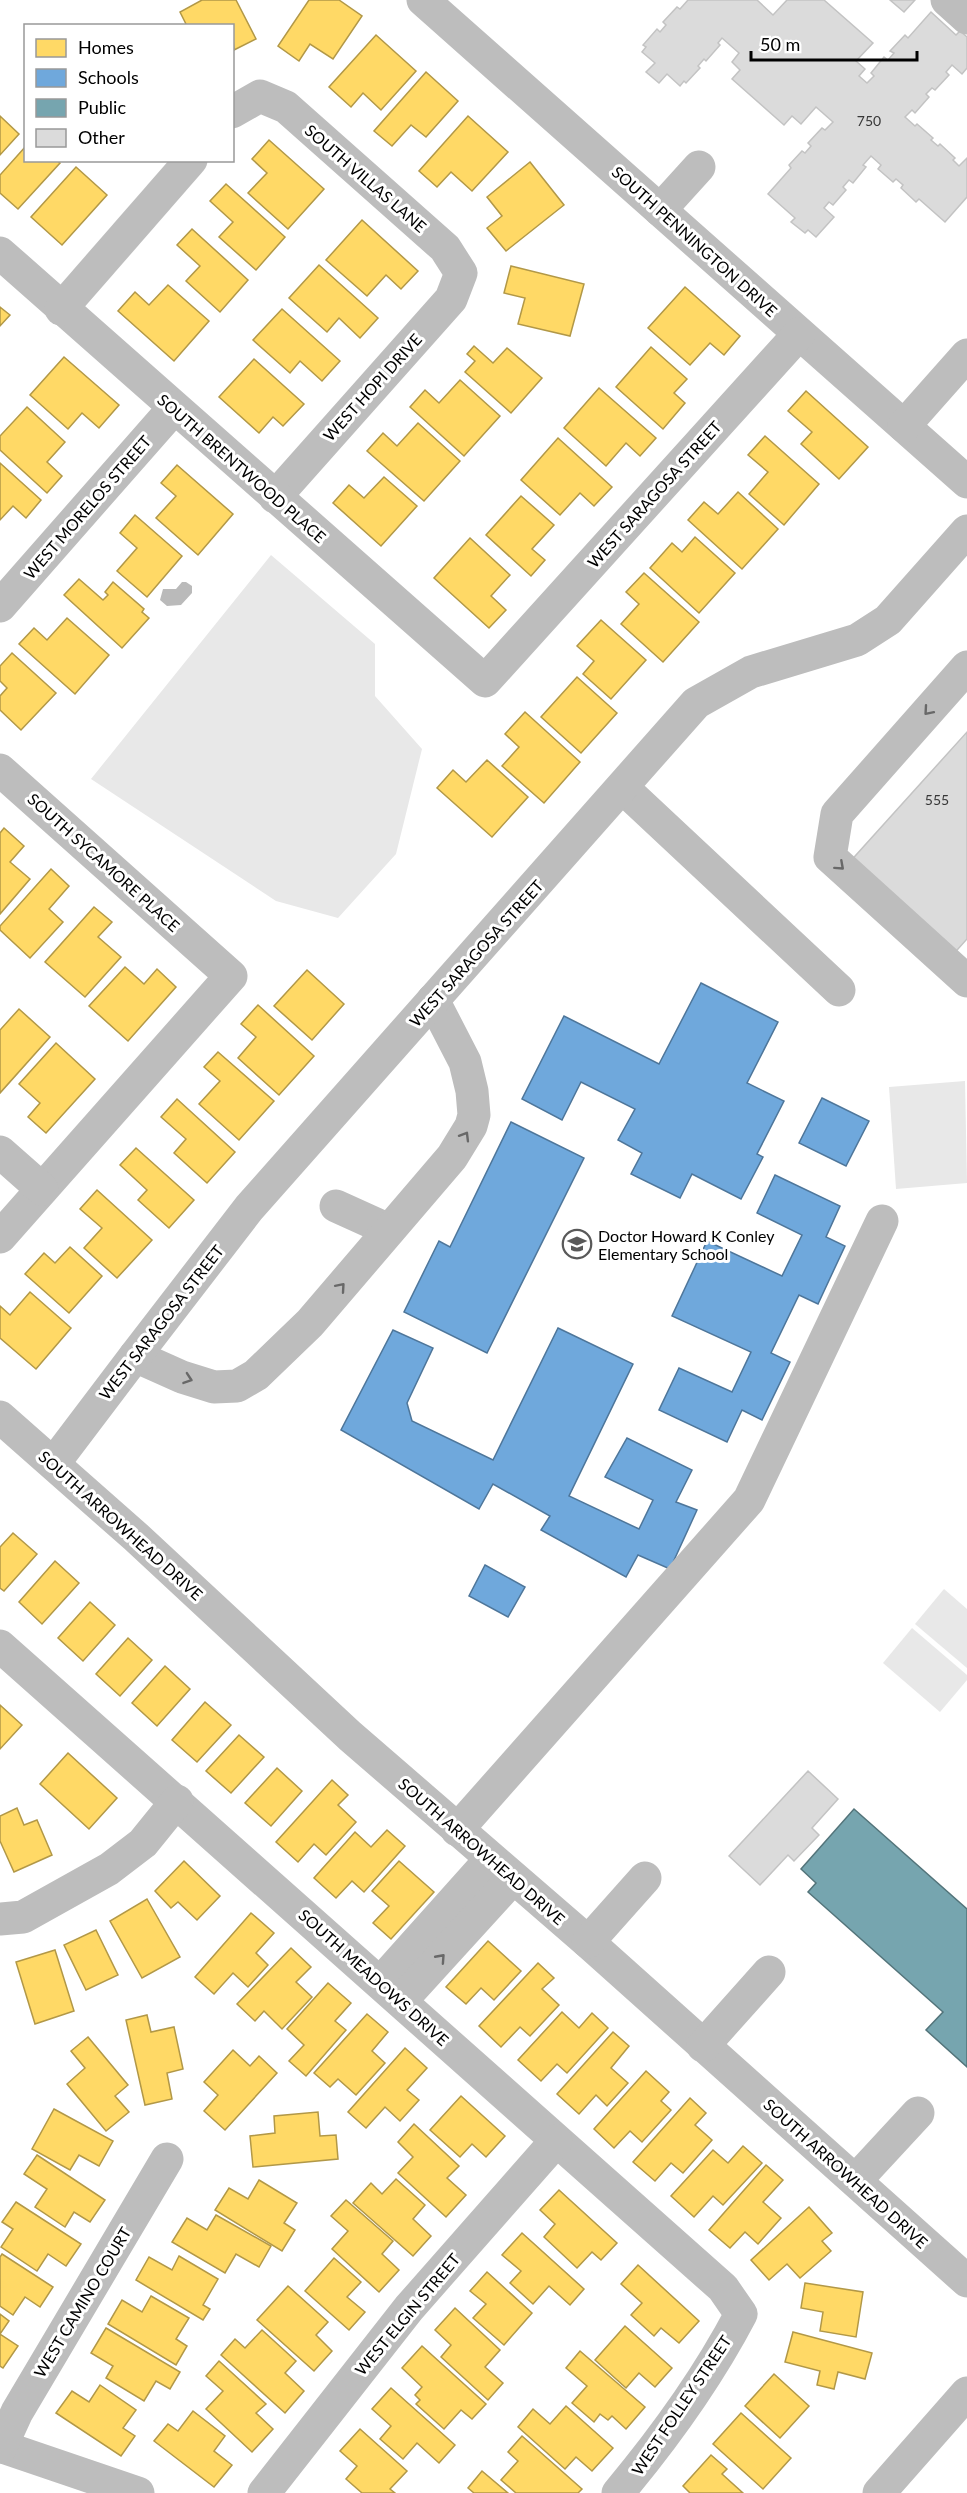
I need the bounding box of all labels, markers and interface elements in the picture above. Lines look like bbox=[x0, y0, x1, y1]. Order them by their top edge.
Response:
legend bbox=[24, 24, 234, 162]
scale bar bbox=[751, 24, 918, 62]
text: 50 m bbox=[760, 33, 800, 55]
text: Homes bbox=[78, 36, 134, 58]
text: Schools bbox=[78, 66, 139, 88]
text: Public bbox=[78, 96, 126, 118]
house number: 750 bbox=[857, 112, 881, 129]
street label: SOUTH VILLAS LANE bbox=[302, 120, 430, 236]
text: Other bbox=[78, 126, 125, 148]
street label: SOUTH PENNINGTON DRIVE bbox=[609, 162, 781, 320]
street label: WEST HOPI DRIVE bbox=[319, 330, 425, 444]
street label: SOUTH BRENTWOOD PLACE bbox=[154, 390, 330, 546]
street label: WEST SARAGOSA STREET bbox=[583, 416, 725, 571]
street label: WEST MORELOS STREET bbox=[20, 431, 155, 583]
one-way arrow bbox=[925, 704, 936, 715]
street label: SOUTH SYCAMORE PLACE bbox=[24, 789, 184, 935]
house number: 555 bbox=[925, 791, 949, 808]
one-way arrow bbox=[833, 859, 844, 870]
street label: WEST SARAGOSA STREET bbox=[405, 875, 547, 1030]
one-way arrow bbox=[457, 1132, 469, 1142]
place label: Doctor Howard K Conley Elementary School bbox=[598, 1226, 775, 1263]
school or university icon: Doctor Howard K Conley Elementary School bbox=[561, 1228, 593, 1260]
street label: WEST SARAGOSA STREET bbox=[95, 1241, 228, 1403]
one-way arrow bbox=[334, 1283, 345, 1294]
one-way arrow bbox=[182, 1371, 193, 1384]
street label: SOUTH ARROWHEAD DRIVE bbox=[35, 1446, 207, 1604]
street label: SOUTH ARROWHEAD DRIVE bbox=[395, 1774, 569, 1928]
street label: SOUTH MEADOWS DRIVE bbox=[295, 1905, 453, 2049]
one-way arrow bbox=[434, 1954, 445, 1964]
street label: SOUTH ARROWHEAD DRIVE bbox=[760, 2094, 932, 2252]
street label: WEST CAMINO COURT bbox=[30, 2223, 135, 2380]
street label: WEST ELGIN STREET bbox=[351, 2249, 464, 2379]
street label: WEST FOLLEY STREET bbox=[627, 2331, 735, 2479]

